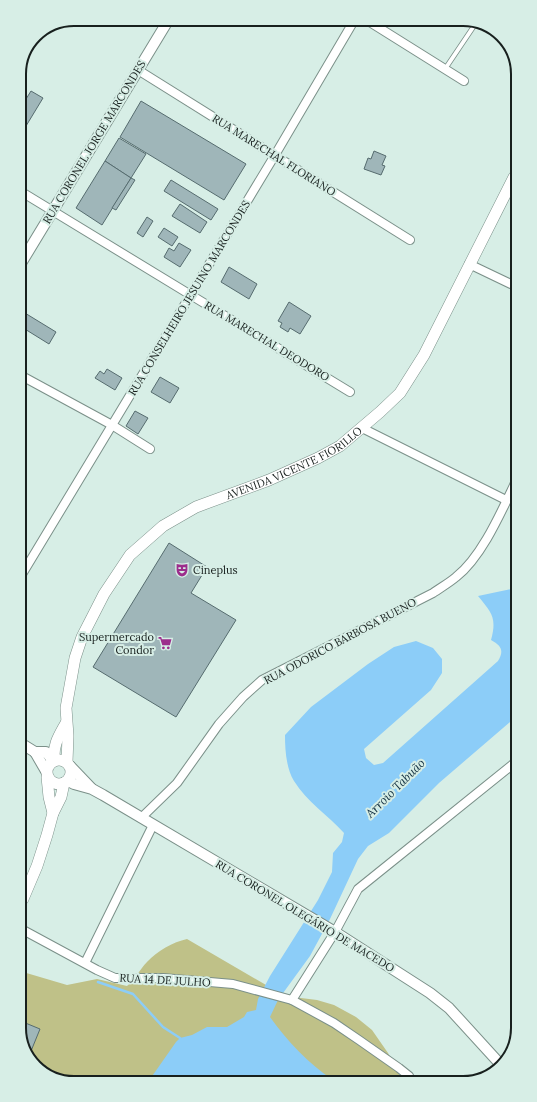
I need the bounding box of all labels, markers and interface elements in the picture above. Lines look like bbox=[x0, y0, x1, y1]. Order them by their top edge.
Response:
street label: RUA CORONEL JORGE MARCONDES bbox=[39, 58, 149, 226]
street label: RUA MARECHAL FLORIANO bbox=[210, 111, 339, 199]
street label: RUA CONSELHEIRO JESUINO MARCONDES bbox=[125, 198, 253, 398]
street label: RUA MARECHAL DEODORO bbox=[202, 298, 332, 384]
street label: AVENIDA VICENTE FIORILLO bbox=[223, 423, 365, 503]
theatre icon: Cineplus bbox=[174, 562, 190, 578]
place label: Cineplus bbox=[193, 563, 238, 577]
street label: RUA ODORICO BARBOSA BUENO bbox=[261, 595, 419, 687]
place label: Supermercado Condor bbox=[79, 630, 154, 657]
supermarket icon: Supermercado Condor bbox=[157, 635, 173, 651]
water label: Arroio Tabuão bbox=[362, 755, 428, 821]
street label: RUA CORONEL OLEGÁRIO DE MACEDO bbox=[213, 857, 397, 975]
street label: RUA 14 DE JULHO bbox=[119, 971, 211, 989]

